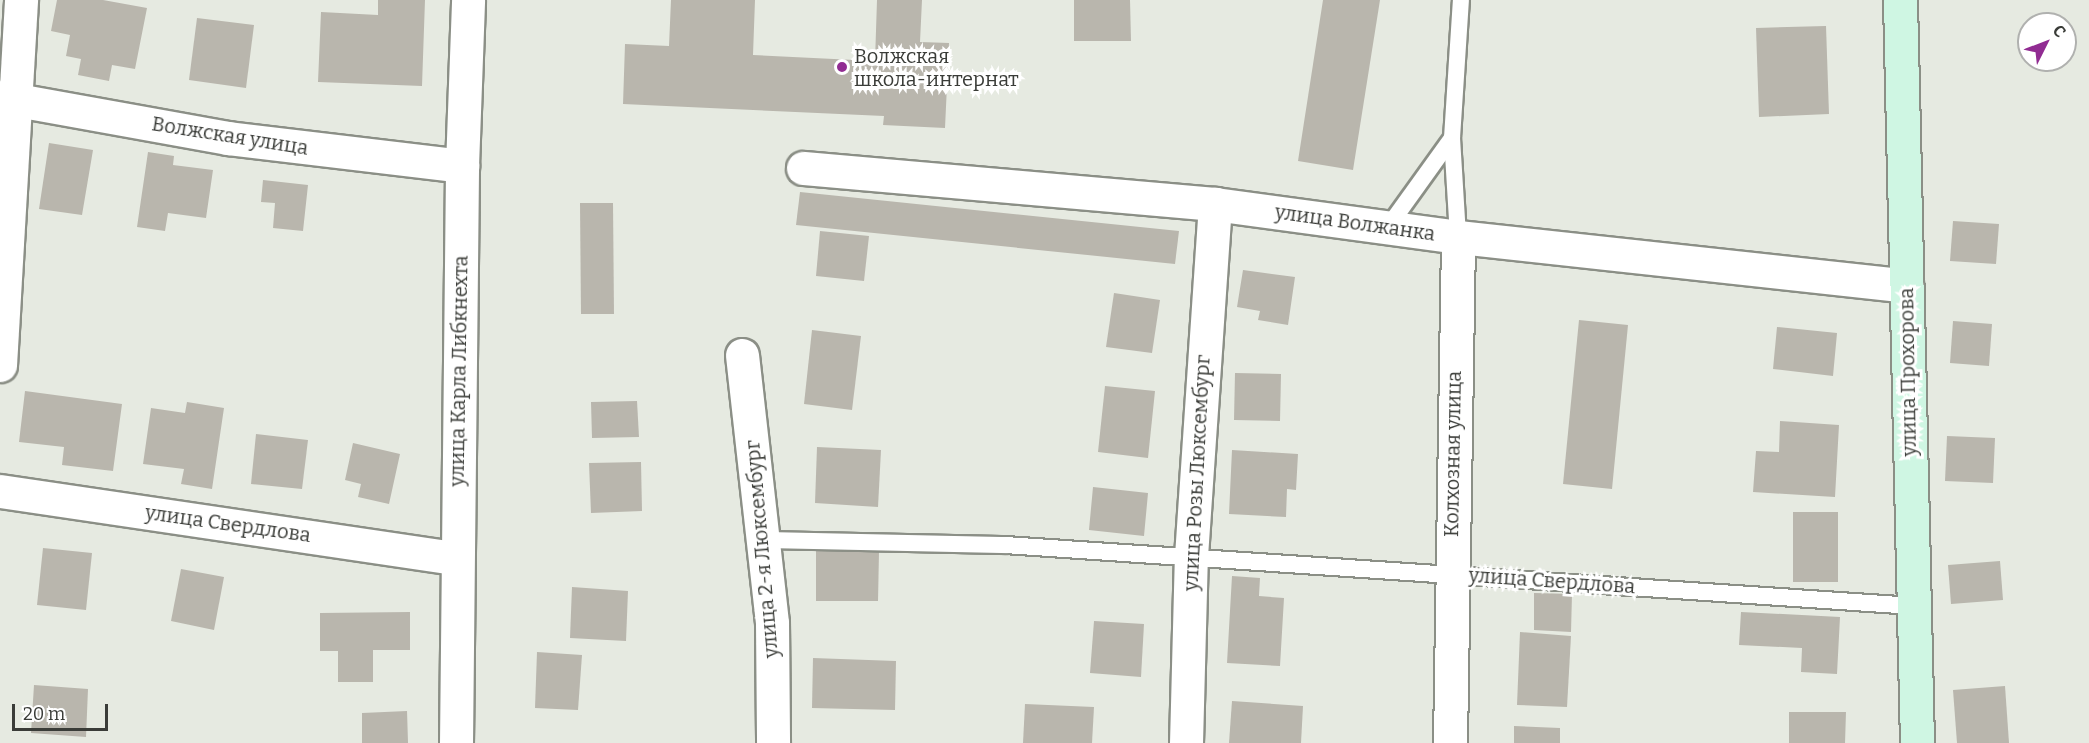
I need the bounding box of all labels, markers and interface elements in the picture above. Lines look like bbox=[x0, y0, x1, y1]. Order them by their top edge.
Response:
north arrow bbox=[2017, 12, 2077, 72]
text: С bbox=[2049, 21, 2070, 41]
place label: Волжская школа-интернат bbox=[854, 44, 1019, 91]
marker: Волжская школа-интернат bbox=[835, 60, 849, 74]
street label: Волжская улица bbox=[150, 112, 310, 160]
street label: улица Волжанка bbox=[1273, 200, 1437, 246]
street label: улица Карла Либкнехта bbox=[445, 255, 473, 487]
street label: улица Прохорова bbox=[1895, 287, 1921, 457]
street label: улица Розы Люксембург bbox=[1179, 354, 1215, 592]
street label: Колхозная улица bbox=[1440, 371, 1466, 537]
street label: улица 2-я Люксембург bbox=[741, 439, 783, 659]
street label: улица Свердлова bbox=[144, 500, 312, 548]
street label: улица Свердлова bbox=[1468, 563, 1636, 599]
scale bar bbox=[15, 692, 111, 730]
text: 20 m bbox=[23, 703, 65, 725]

